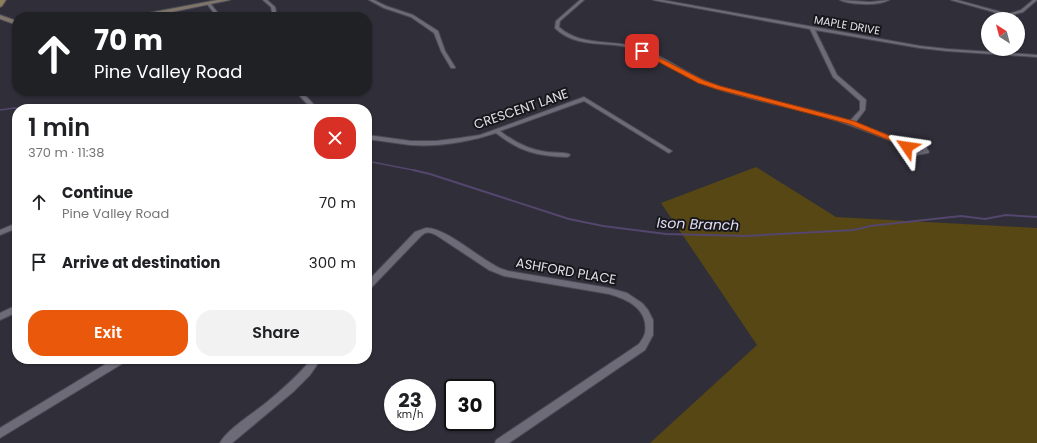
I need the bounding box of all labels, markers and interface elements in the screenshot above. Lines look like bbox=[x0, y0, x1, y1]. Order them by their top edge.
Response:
street label: MAPLE DRIVE bbox=[813, 11, 881, 39]
north arrow bbox=[981, 12, 1025, 56]
map controls bbox=[981, 12, 1025, 56]
text: 70 m bbox=[94, 21, 163, 60]
icon: ahead bbox=[28, 28, 80, 80]
pin bbox=[625, 34, 659, 68]
icon: arrive bbox=[631, 40, 653, 62]
text: Pine Valley Road bbox=[94, 59, 242, 84]
street label: CRESCENT LANE bbox=[471, 84, 571, 134]
text: 1 min bbox=[28, 111, 90, 144]
button: close bbox=[314, 117, 356, 159]
position arrow bbox=[886, 126, 928, 168]
text: 370 m · 11:38 bbox=[28, 143, 104, 162]
text: Continue bbox=[62, 182, 133, 203]
icon: ahead bbox=[28, 191, 50, 213]
text: 70 m bbox=[319, 192, 356, 213]
text: Pine Valley Road bbox=[62, 204, 169, 223]
water label: Ison Branch bbox=[656, 213, 740, 235]
icon: arrive bbox=[28, 251, 50, 273]
text: Arrive at destination bbox=[62, 252, 220, 273]
text: 300 m bbox=[309, 252, 356, 273]
street label: ASHFORD PLACE bbox=[514, 253, 618, 289]
button: Exit bbox=[28, 310, 188, 356]
button: Share bbox=[196, 310, 356, 356]
speed limit sign: 30 bbox=[444, 379, 496, 431]
text: 23 bbox=[398, 386, 422, 414]
text: km/h bbox=[397, 407, 423, 422]

